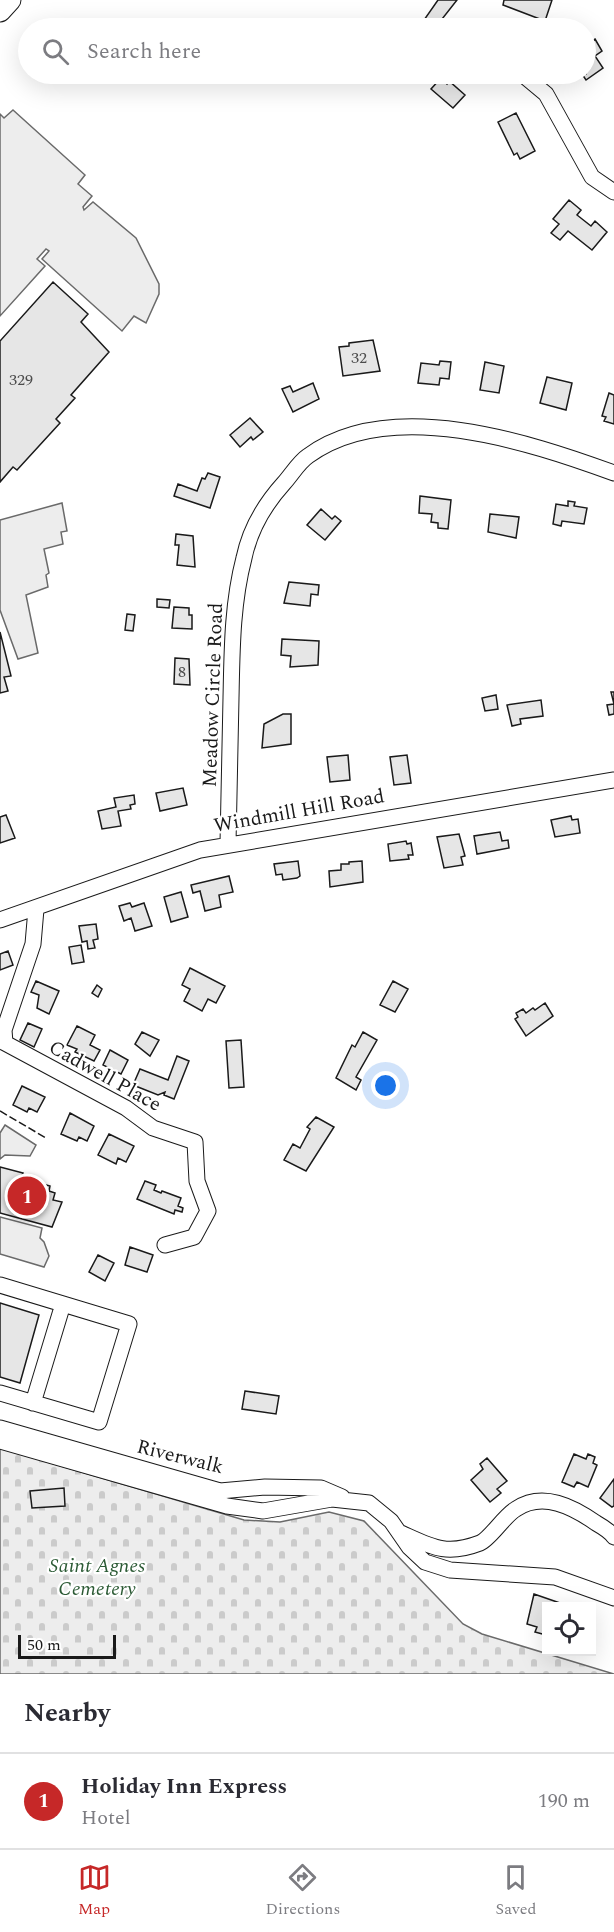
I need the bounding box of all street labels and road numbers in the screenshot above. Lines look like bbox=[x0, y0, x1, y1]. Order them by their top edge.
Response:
street label: Meadow Circle Road bbox=[195, 602, 231, 788]
street label: Windmill Hill Road bbox=[211, 781, 387, 841]
street label: Cadwell Place bbox=[43, 1033, 167, 1119]
street label: Riverwalk bbox=[133, 1432, 227, 1482]

